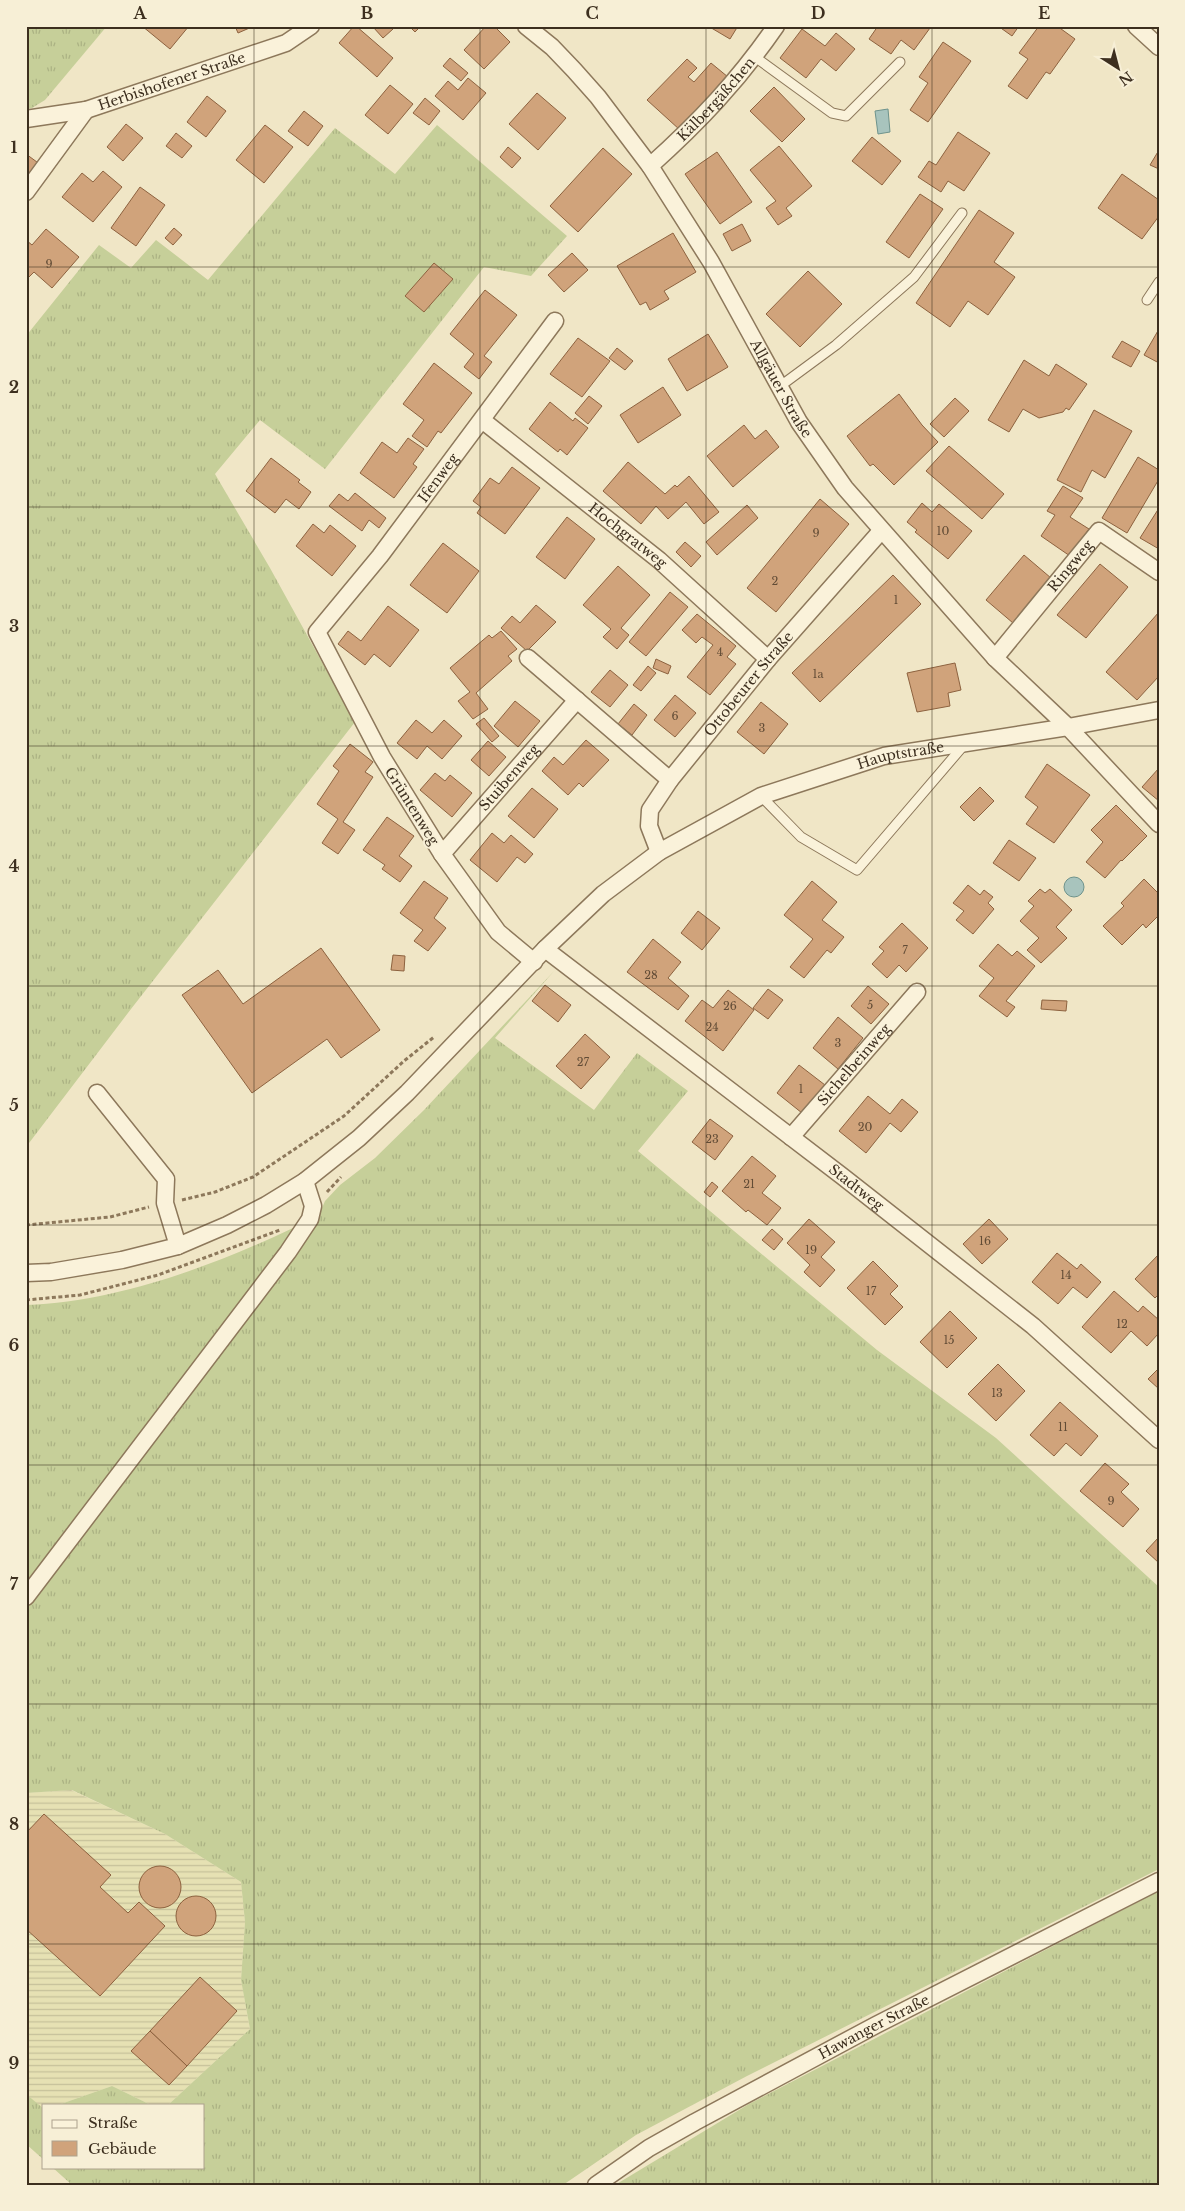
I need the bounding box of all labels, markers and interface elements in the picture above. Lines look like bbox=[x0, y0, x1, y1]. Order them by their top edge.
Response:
text: A bbox=[133, 3, 148, 23]
text: B bbox=[361, 3, 374, 23]
text: C bbox=[585, 3, 599, 23]
text: D bbox=[811, 3, 825, 23]
text: E bbox=[1038, 3, 1050, 23]
north arrow bbox=[1092, 42, 1142, 92]
street label: Herbishofener Straße bbox=[96, 48, 248, 114]
street label: Kälbergäßchen bbox=[673, 53, 759, 145]
text: N bbox=[1115, 67, 1136, 90]
text: 1 bbox=[11, 137, 18, 157]
house number: 9 bbox=[45, 257, 53, 271]
street label: Allgäuer Straße bbox=[746, 335, 816, 441]
text: 2 bbox=[9, 377, 19, 397]
street label: Ifenweg bbox=[414, 449, 463, 506]
street label: Hochgratweg bbox=[585, 499, 671, 572]
house number: 10 bbox=[937, 524, 950, 538]
house number: 9 bbox=[812, 526, 820, 540]
street label: Ringweg bbox=[1044, 536, 1097, 596]
house number: 2 bbox=[772, 574, 779, 588]
house number: 1 bbox=[894, 593, 899, 607]
text: 3 bbox=[9, 616, 19, 636]
street label: Ottobeurer Straße bbox=[700, 628, 797, 740]
house number: 4 bbox=[717, 645, 723, 659]
house number: 1a bbox=[813, 667, 824, 681]
house number: 6 bbox=[671, 709, 679, 723]
house number: 3 bbox=[759, 721, 766, 735]
street label: Hauptstraße bbox=[855, 738, 945, 773]
street label: Stuibenweg bbox=[475, 740, 544, 814]
street label: Grüntenweg bbox=[381, 764, 443, 849]
text: 4 bbox=[9, 856, 19, 876]
house number: 7 bbox=[902, 943, 908, 957]
house number: 28 bbox=[644, 968, 658, 982]
house number: 5 bbox=[867, 998, 873, 1012]
house number: 26 bbox=[723, 999, 737, 1013]
street label: Sichelbeinweg bbox=[813, 1019, 895, 1109]
house number: 24 bbox=[705, 1020, 719, 1034]
house number: 3 bbox=[835, 1036, 842, 1050]
house number: 27 bbox=[577, 1055, 590, 1069]
house number: 1 bbox=[799, 1082, 804, 1096]
text: 5 bbox=[9, 1095, 19, 1115]
house number: 20 bbox=[858, 1120, 872, 1134]
house number: 23 bbox=[705, 1132, 719, 1146]
street label: Stadtweg bbox=[825, 1160, 888, 1215]
house number: 21 bbox=[743, 1177, 755, 1191]
house number: 16 bbox=[979, 1234, 991, 1248]
house number: 19 bbox=[805, 1243, 817, 1257]
house number: 14 bbox=[1060, 1268, 1072, 1282]
house number: 17 bbox=[866, 1284, 877, 1298]
house number: 12 bbox=[1116, 1317, 1128, 1331]
house number: 15 bbox=[943, 1333, 955, 1347]
text: 6 bbox=[9, 1335, 20, 1355]
house number: 13 bbox=[991, 1386, 1003, 1400]
house number: 11 bbox=[1058, 1420, 1068, 1434]
house number: 9 bbox=[1107, 1494, 1115, 1508]
text: 7 bbox=[10, 1574, 19, 1594]
text: 8 bbox=[9, 1814, 19, 1834]
street label: Hawanger Straße bbox=[815, 1990, 932, 2063]
text: 9 bbox=[9, 2053, 20, 2073]
legend bbox=[42, 2104, 205, 2168]
text: Straße bbox=[88, 2113, 138, 2132]
text: Gebäude bbox=[88, 2139, 157, 2158]

